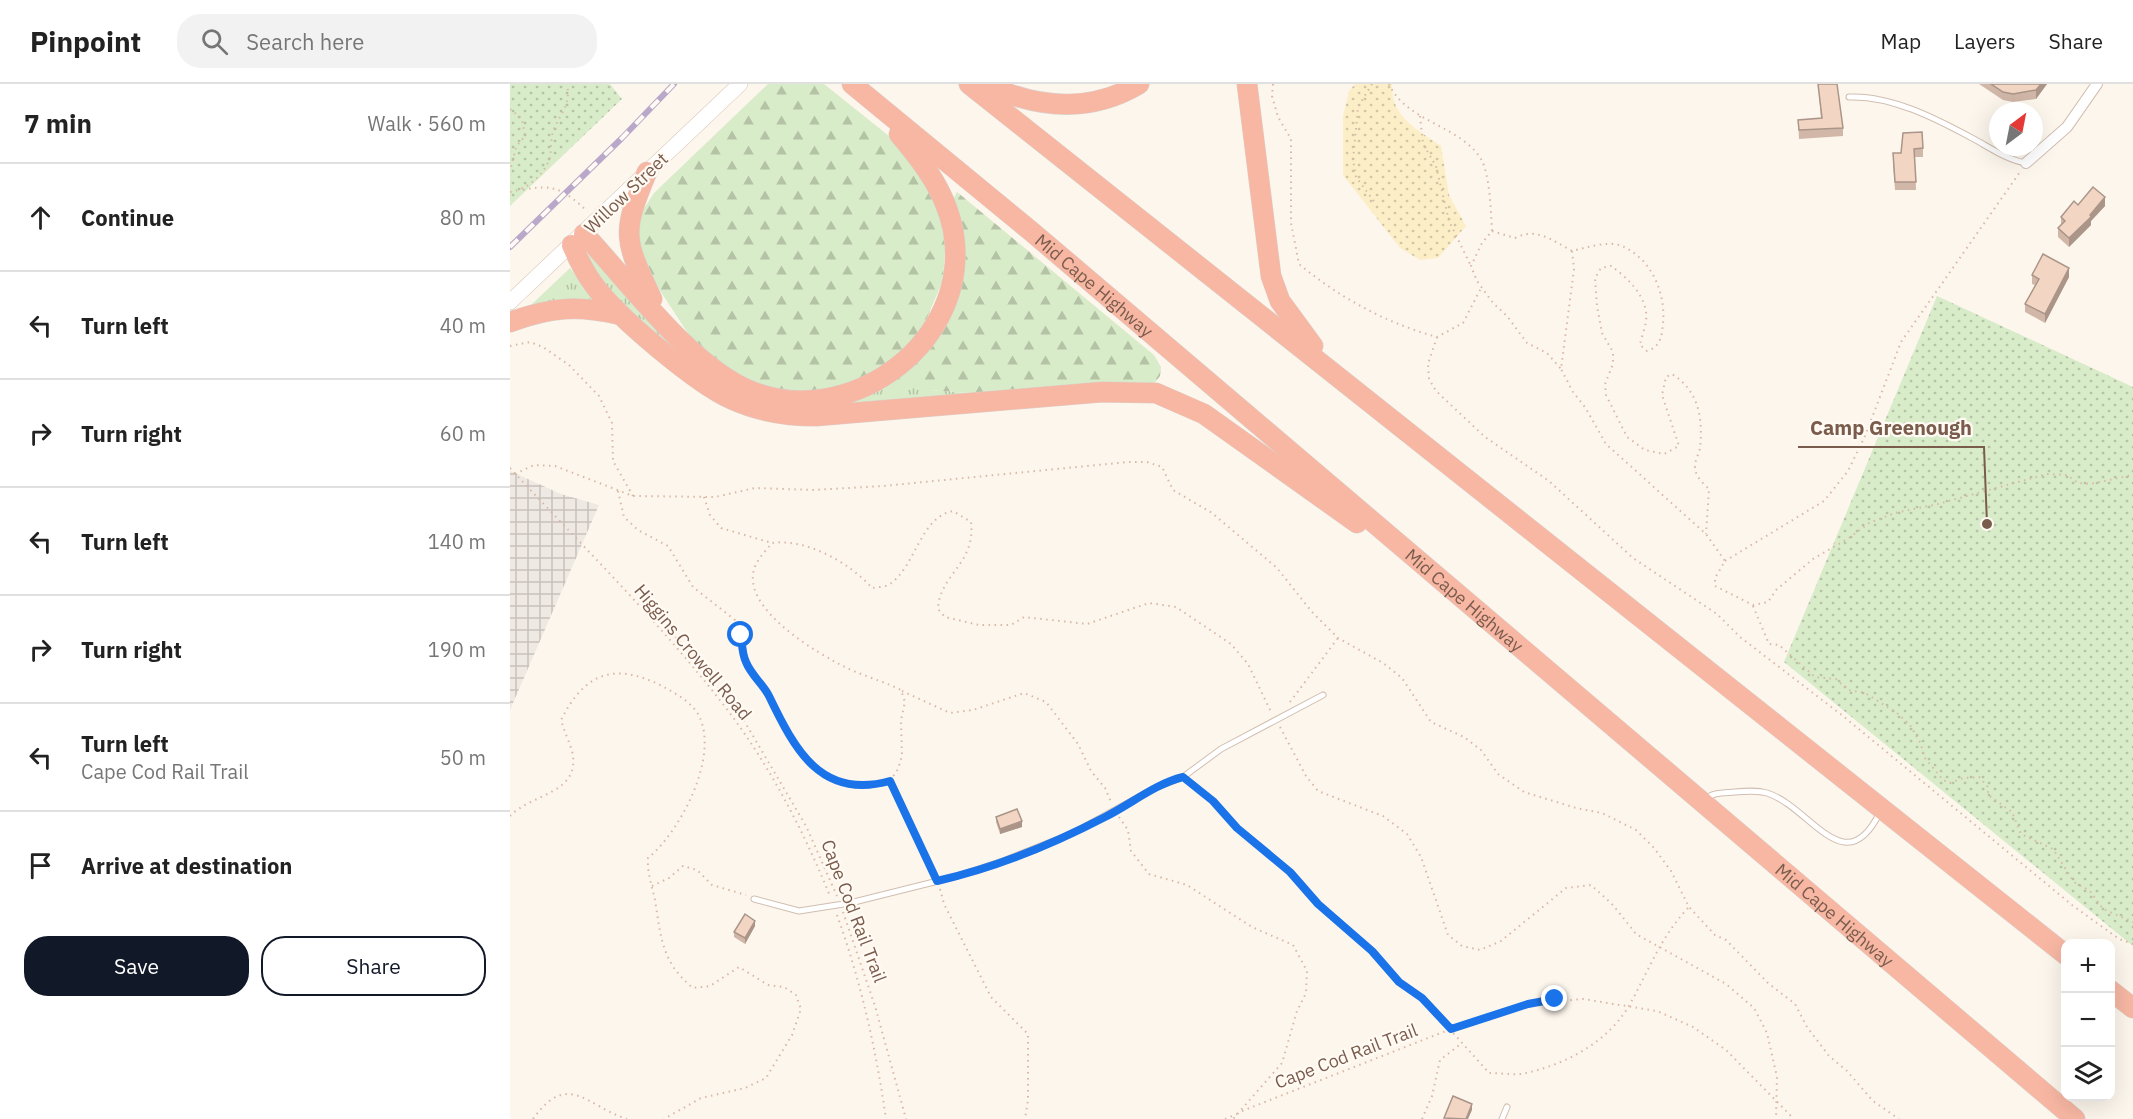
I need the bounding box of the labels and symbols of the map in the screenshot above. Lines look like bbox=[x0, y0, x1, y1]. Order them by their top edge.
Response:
north arrow bbox=[1989, 102, 2043, 156]
street label: Willow Street bbox=[579, 147, 673, 239]
street label: Mid Cape Highway bbox=[1031, 228, 1158, 342]
callout: Camp Greenough bbox=[1798, 409, 1984, 447]
text: Camp Greenough bbox=[1810, 414, 1972, 441]
street label: Mid Cape Highway bbox=[1401, 543, 1529, 657]
street label: Higgins Crowell Road bbox=[629, 579, 757, 725]
route start bbox=[727, 621, 753, 647]
street label: Cape Cod Rail Trail bbox=[816, 836, 892, 986]
street label: Mid Cape Highway bbox=[1771, 858, 1899, 972]
route end bbox=[1541, 985, 1567, 1011]
street label: Cape Cod Rail Trail bbox=[1271, 1018, 1421, 1094]

